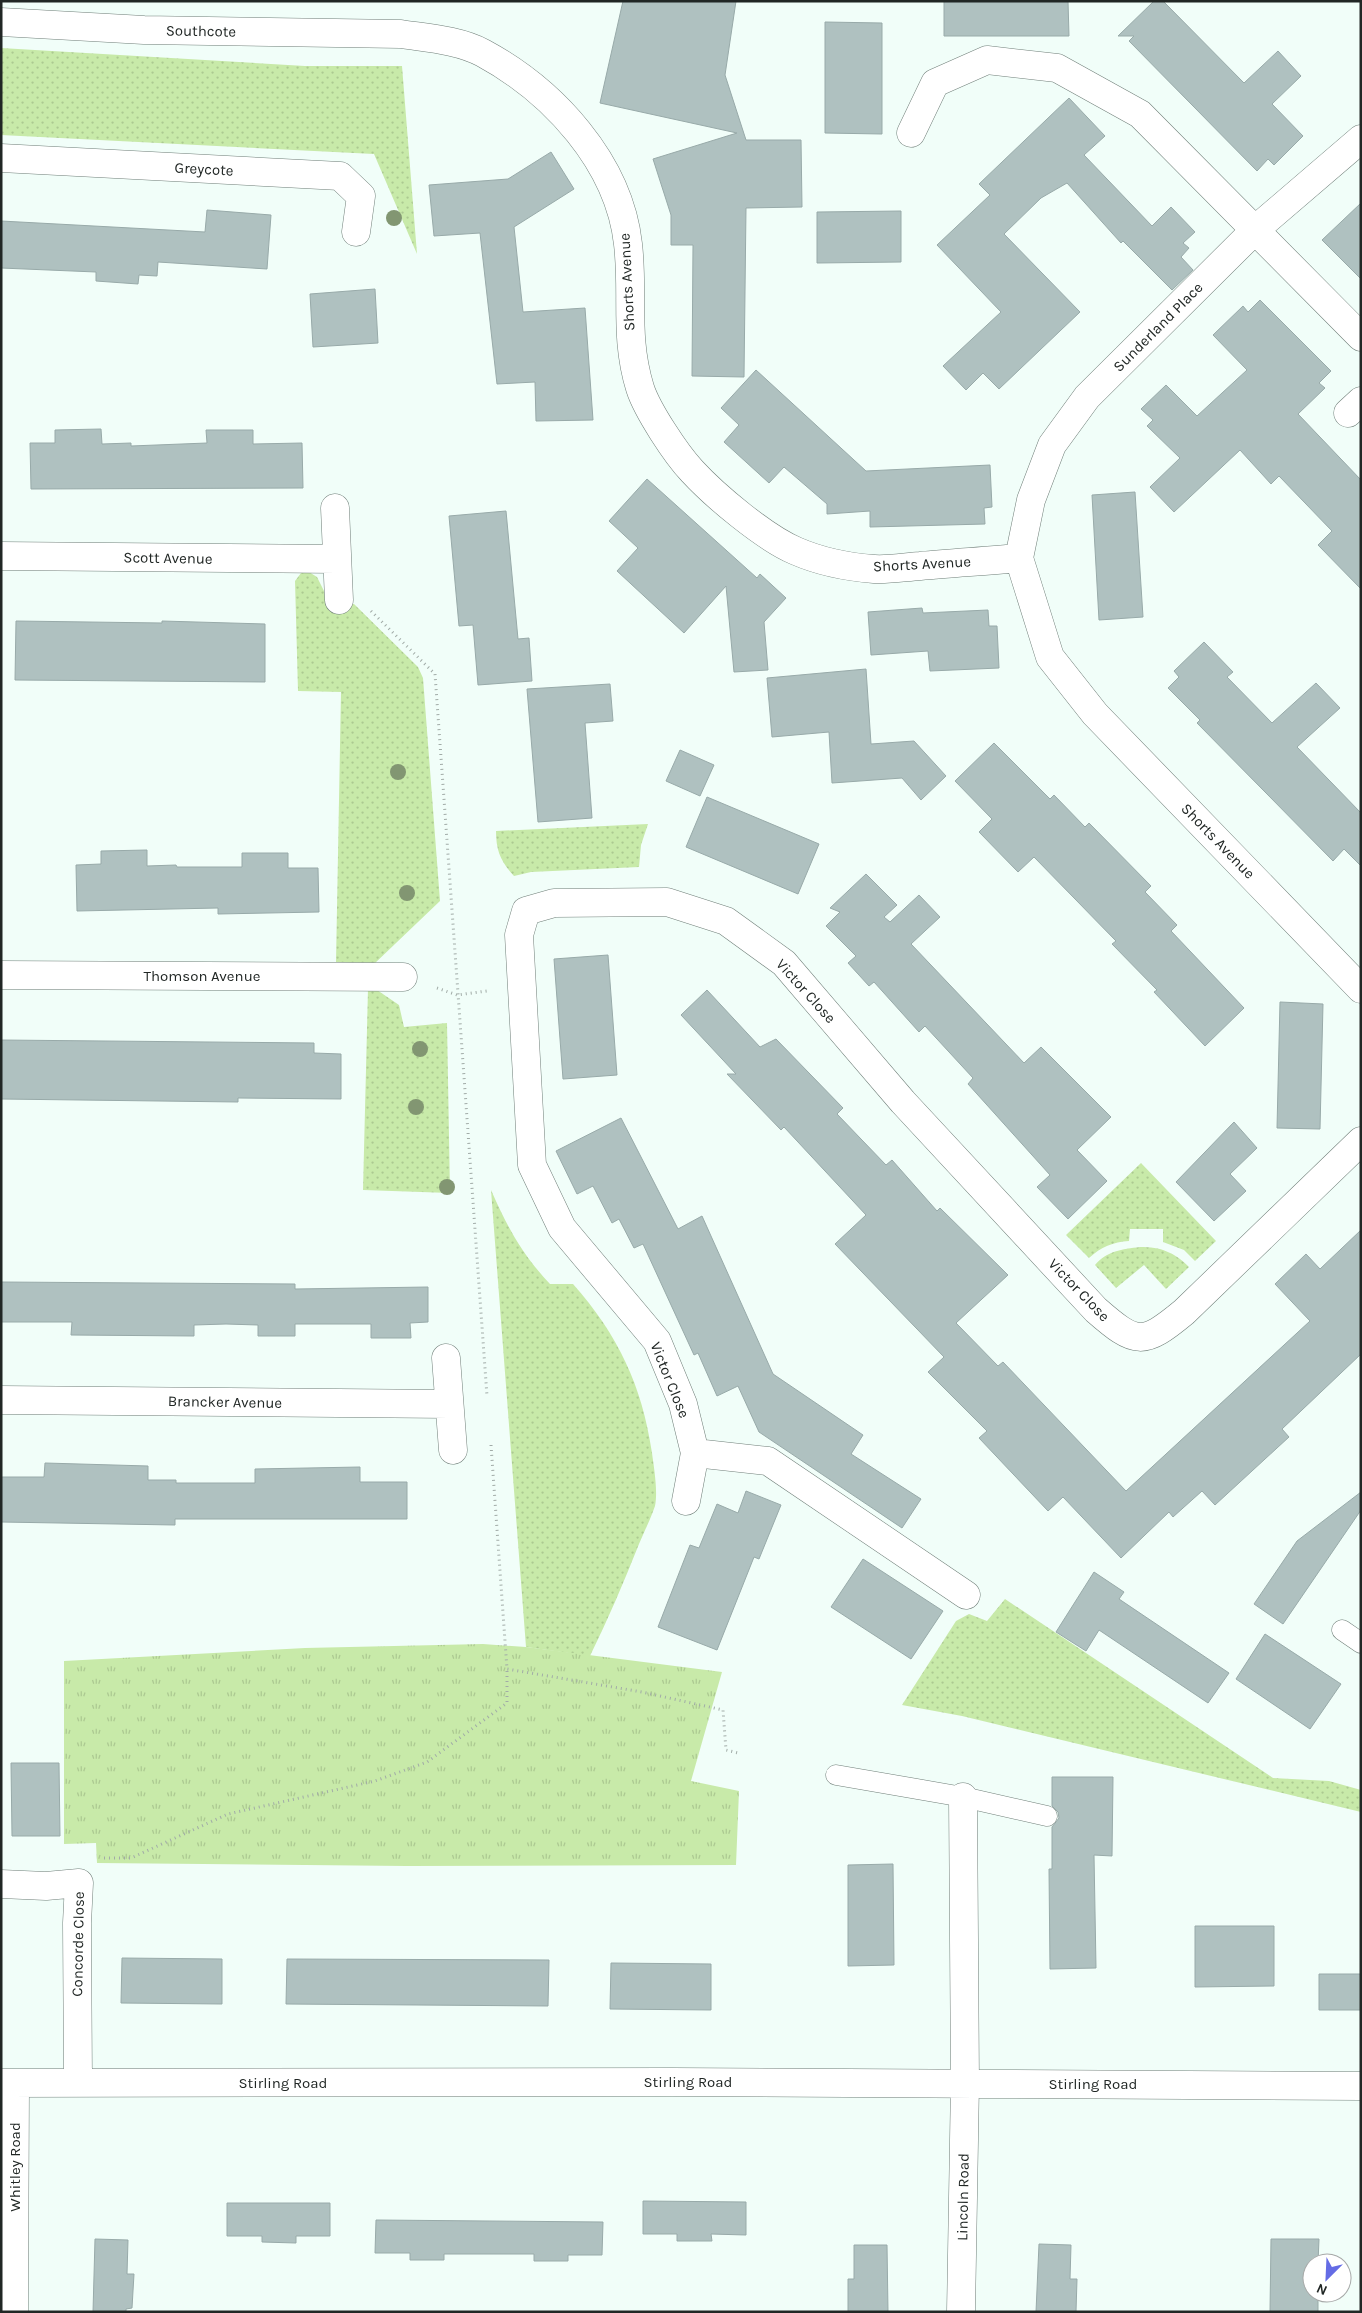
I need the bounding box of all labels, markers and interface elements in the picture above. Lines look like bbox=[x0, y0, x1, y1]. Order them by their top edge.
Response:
street label: Southcote bbox=[166, 21, 236, 41]
street label: Greycote bbox=[174, 158, 234, 180]
street label: Shorts Avenue bbox=[615, 232, 639, 332]
street label: Sunderland Place bbox=[1109, 278, 1207, 376]
street label: Scott Avenue bbox=[123, 548, 213, 568]
street label: Shorts Avenue bbox=[872, 552, 972, 576]
street label: Shorts Avenue bbox=[1177, 799, 1259, 883]
street label: Victor Close bbox=[772, 955, 840, 1027]
street label: Thomson Avenue bbox=[144, 967, 260, 985]
street label: Victor Close bbox=[1045, 1255, 1113, 1325]
street label: Victor Close bbox=[647, 1339, 693, 1421]
street label: Brancker Avenue bbox=[168, 1392, 282, 1412]
street label: Concorde Close bbox=[68, 1891, 88, 1997]
street label: Stirling Road bbox=[644, 2073, 732, 2091]
street label: Stirling Road bbox=[239, 2074, 327, 2092]
street label: Stirling Road bbox=[1049, 2075, 1137, 2093]
street label: Whitley Road bbox=[6, 2122, 24, 2212]
street label: Lincoln Road bbox=[953, 2153, 973, 2241]
north arrow bbox=[1302, 2253, 1352, 2303]
text: N bbox=[1314, 2280, 1330, 2299]

